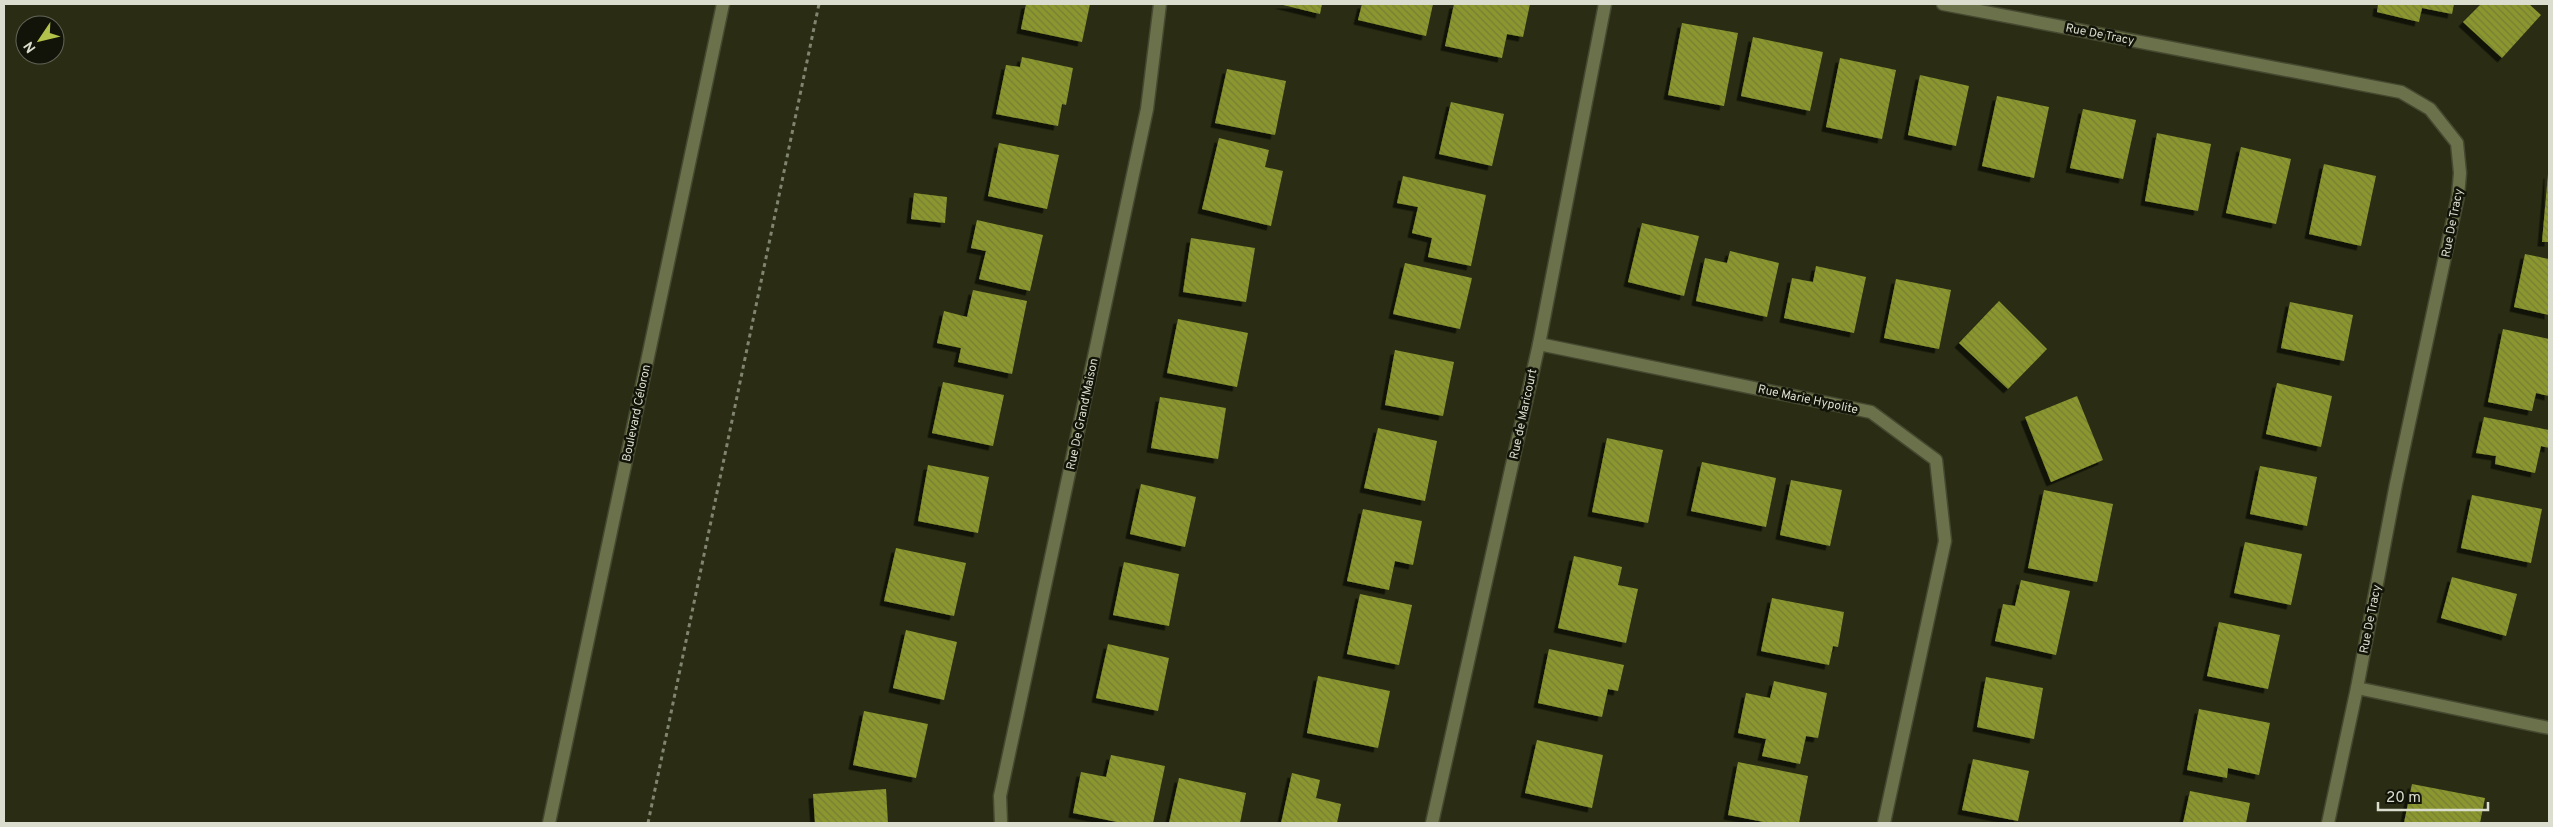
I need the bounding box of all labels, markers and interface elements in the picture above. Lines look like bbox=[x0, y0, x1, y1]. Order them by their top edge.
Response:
north arrow bbox=[15, 15, 65, 65]
street label: Rue De Tracy bbox=[2064, 20, 2136, 50]
text: N bbox=[21, 38, 40, 56]
street label: Rue De Tracy bbox=[2438, 187, 2468, 259]
street label: Rue De Grand'Maison bbox=[1063, 357, 1103, 472]
street label: Boulevard Céloron bbox=[619, 363, 655, 463]
street label: Rue de Maricourt bbox=[1507, 367, 1541, 461]
street label: Rue Marie Hypolite bbox=[1756, 382, 1859, 418]
street label: Rue De Tracy bbox=[2356, 583, 2386, 655]
scale bar bbox=[2378, 780, 2488, 812]
text: 20 m bbox=[2386, 789, 2421, 808]

